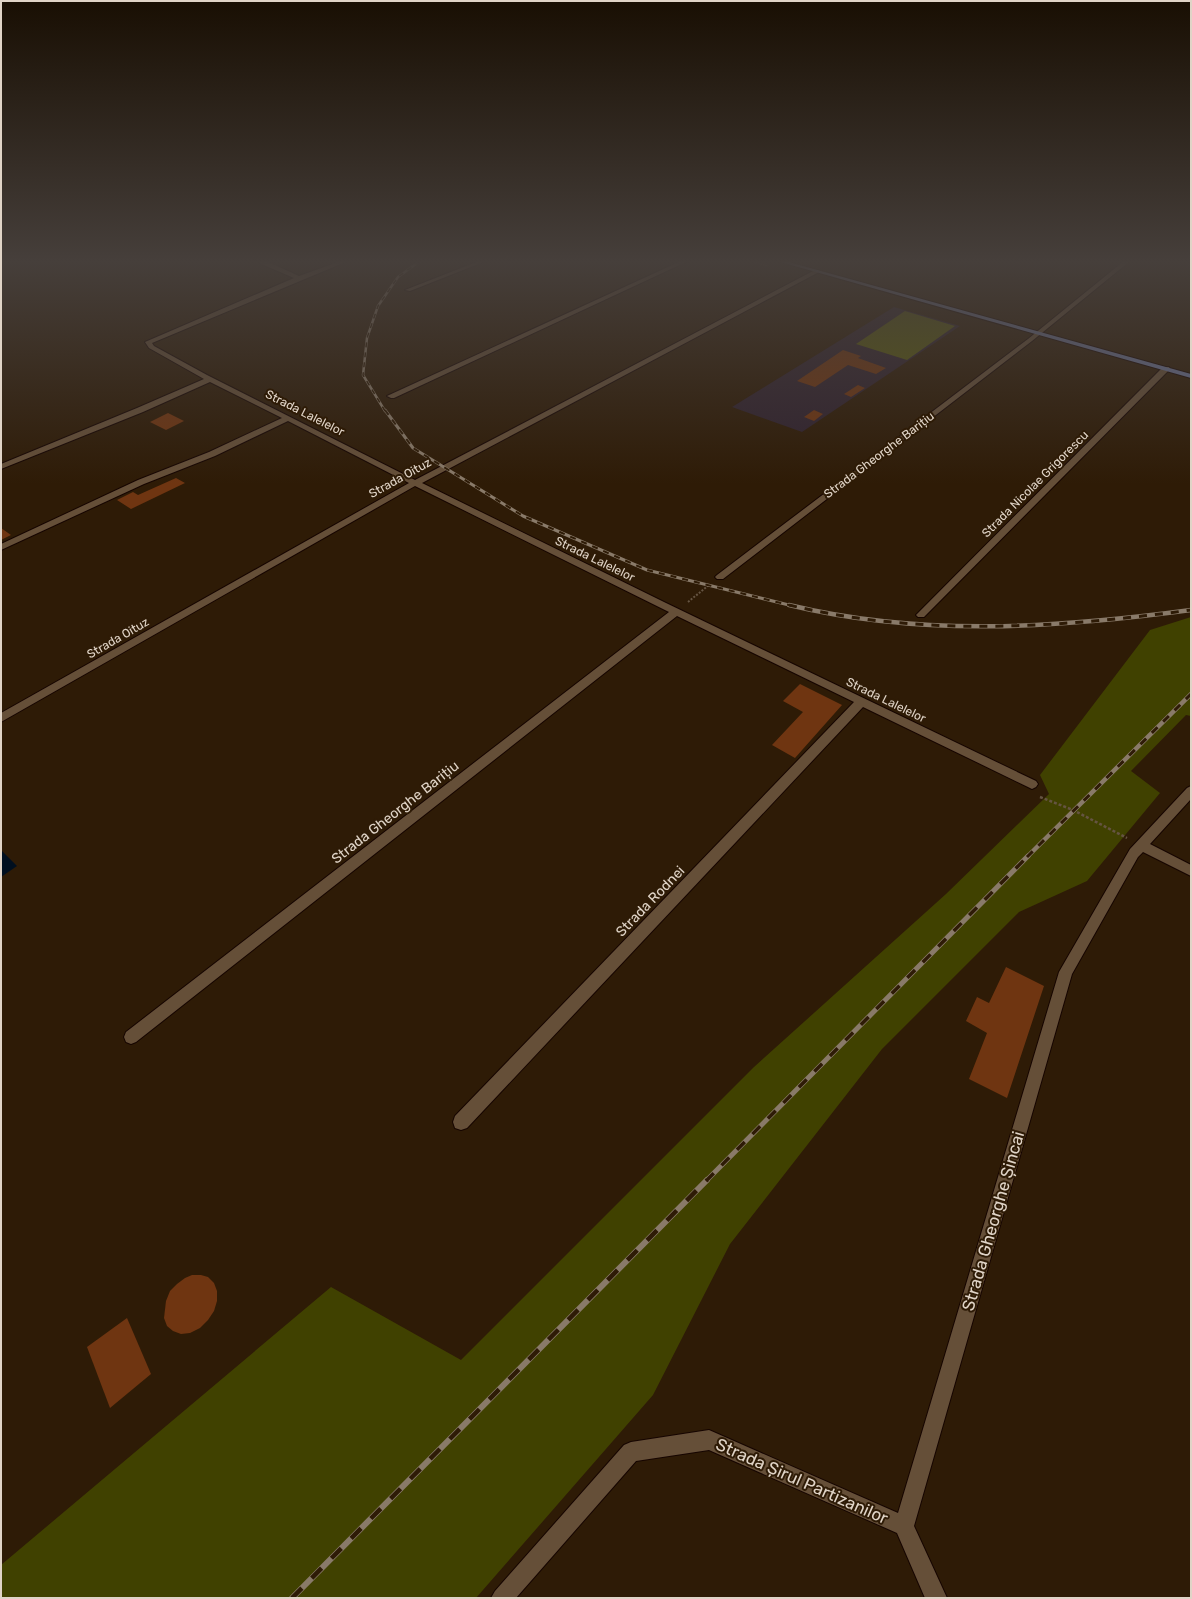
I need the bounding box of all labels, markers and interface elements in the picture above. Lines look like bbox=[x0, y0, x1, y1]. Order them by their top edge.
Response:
street label: Strada Lalelelor bbox=[263, 387, 347, 439]
street label: Strada Gheorghe Barițiu bbox=[821, 409, 937, 501]
street label: Strada Nicolae Grigorescu bbox=[979, 428, 1091, 540]
street label: Strada Oituz bbox=[366, 455, 434, 501]
street label: Strada Lalelelor bbox=[553, 534, 638, 585]
street label: Strada Oituz bbox=[85, 615, 151, 661]
street label: Strada Lalelelor bbox=[844, 675, 929, 726]
street label: Strada Gheorghe Barițiu bbox=[328, 757, 462, 867]
street label: Strada Rodnei bbox=[612, 862, 688, 940]
street label: Strada Gheorghe Șincai bbox=[958, 1129, 1028, 1313]
street label: Strada Șirul Partizanilor bbox=[713, 1434, 892, 1528]

